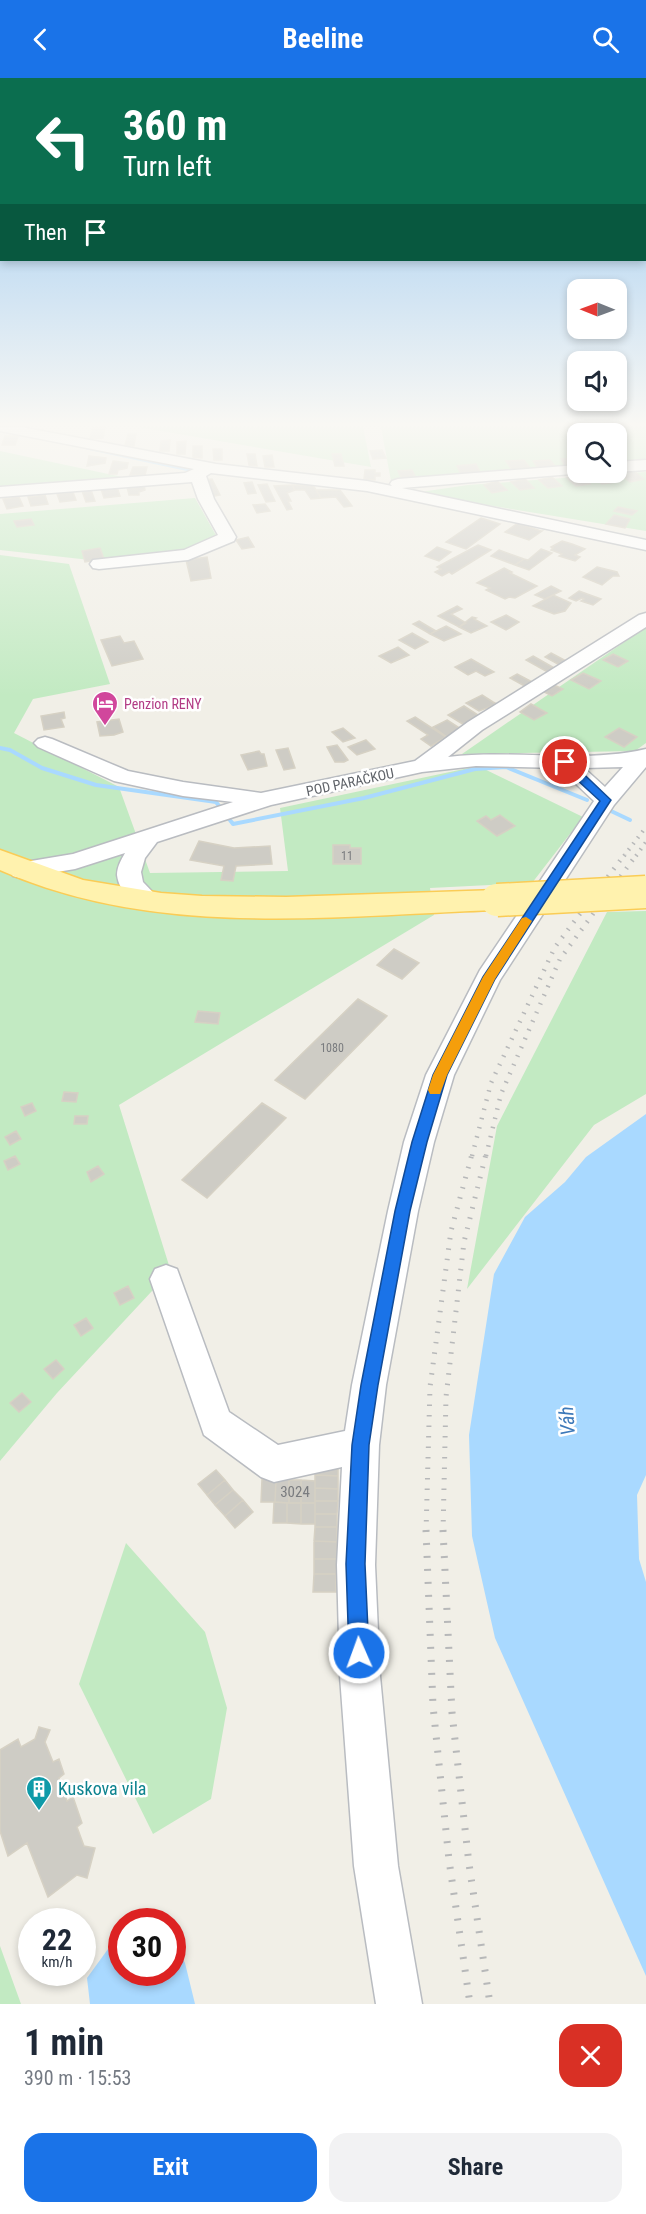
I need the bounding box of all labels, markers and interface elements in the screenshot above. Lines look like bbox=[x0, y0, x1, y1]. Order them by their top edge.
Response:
icon: back bbox=[24, 23, 57, 56]
text: Beeline bbox=[283, 23, 363, 55]
icon: search bbox=[589, 23, 622, 56]
text: 360 m bbox=[123, 101, 228, 150]
icon: left bbox=[24, 102, 102, 180]
text: Turn left bbox=[123, 151, 212, 183]
icon: arrive bbox=[79, 216, 112, 249]
text: Then bbox=[24, 220, 67, 245]
north arrow bbox=[567, 279, 627, 339]
map controls bbox=[567, 279, 627, 483]
button: sound bbox=[567, 351, 627, 411]
button: search bbox=[567, 423, 627, 483]
hotel icon: Penzion RENY bbox=[90, 689, 120, 727]
place label: Penzion RENY bbox=[124, 696, 202, 712]
pin bbox=[539, 736, 590, 787]
icon: arrive bbox=[548, 745, 581, 778]
street label: POD PARAČKOU bbox=[304, 764, 395, 799]
house number: 11 bbox=[341, 849, 353, 863]
house number: 1080 bbox=[320, 1041, 344, 1055]
water label: Váh bbox=[554, 1406, 580, 1436]
house number: 3024 bbox=[280, 1483, 310, 1501]
position arrow bbox=[327, 1621, 391, 1685]
building icon: Kuskova vila bbox=[24, 1774, 54, 1812]
place label: Kuskova vila bbox=[58, 1778, 146, 1799]
speed limit sign: 30 bbox=[108, 1908, 186, 1986]
text: 22 bbox=[42, 1922, 72, 1957]
text: km/h bbox=[42, 1953, 72, 1971]
text: 1 min bbox=[24, 2022, 104, 2064]
button: close bbox=[559, 2024, 622, 2087]
text: 390 m · 15:53 bbox=[24, 2066, 131, 2090]
button: Exit bbox=[24, 2133, 317, 2202]
button: Share bbox=[329, 2133, 622, 2202]

